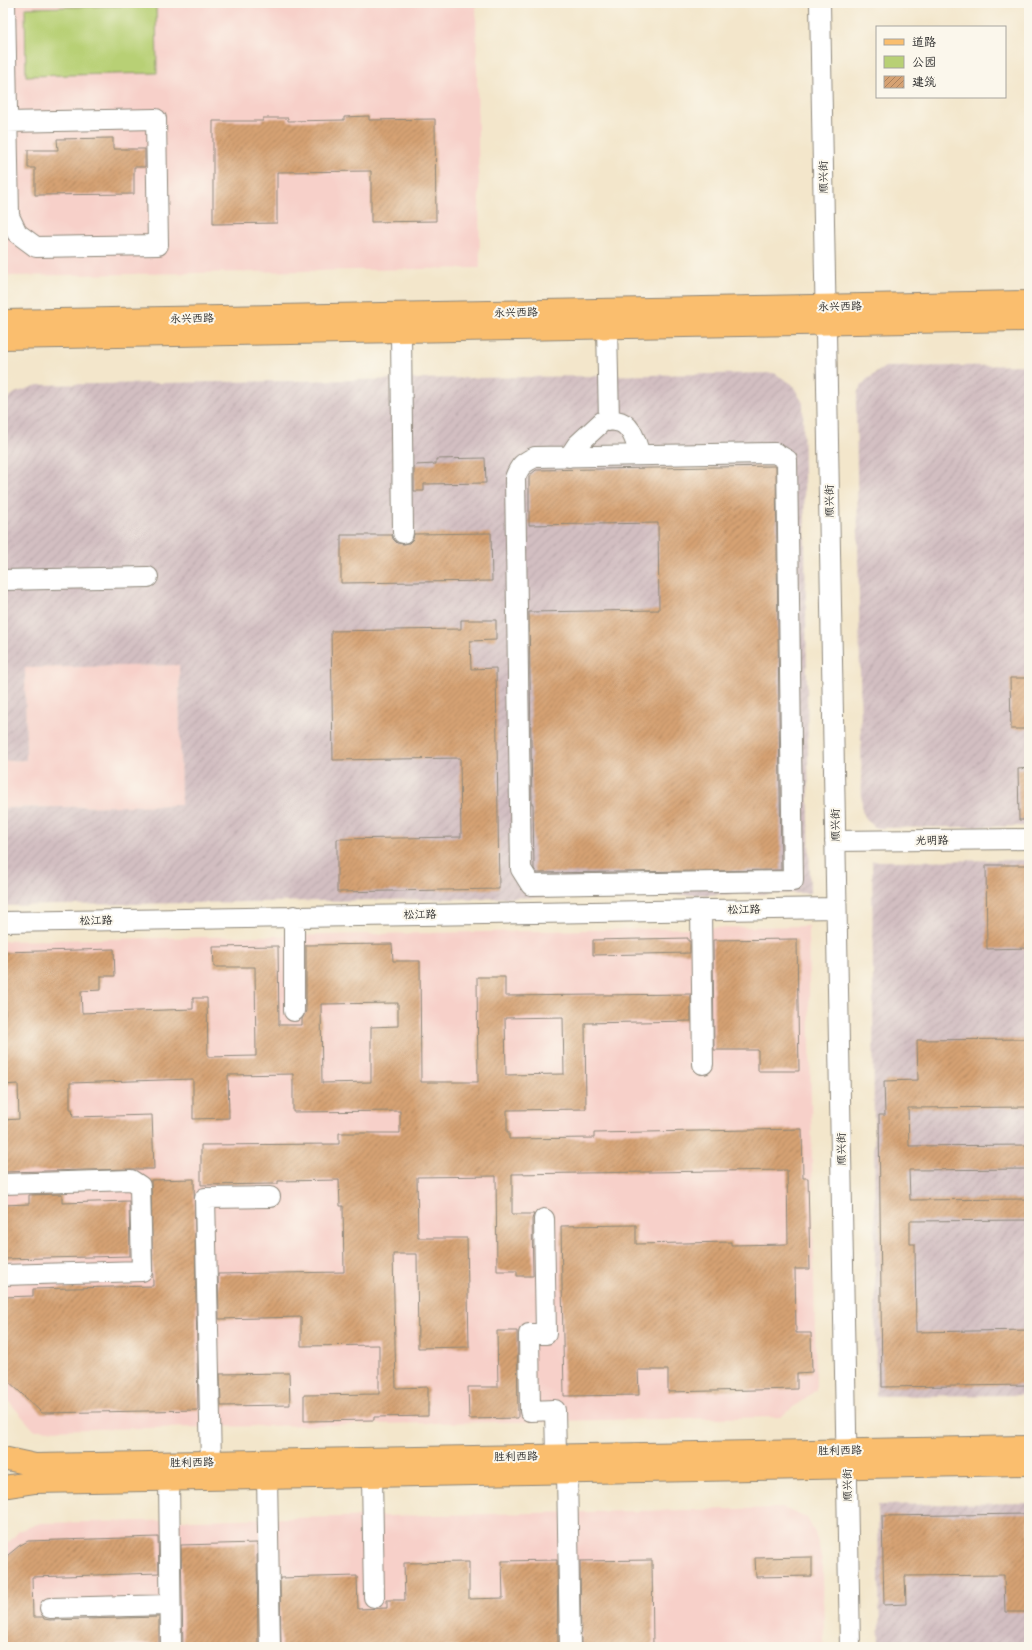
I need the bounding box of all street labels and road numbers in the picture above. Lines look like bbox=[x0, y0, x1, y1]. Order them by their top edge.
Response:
street label: 顺兴街 bbox=[814, 159, 831, 194]
street label: 永兴西路 bbox=[818, 297, 862, 314]
street label: 永兴西路 bbox=[494, 303, 538, 320]
street label: 永兴西路 bbox=[170, 309, 214, 326]
street label: 顺兴街 bbox=[820, 483, 837, 518]
street label: 顺兴街 bbox=[826, 807, 843, 842]
street label: 光明路 bbox=[915, 831, 949, 848]
street label: 松江路 bbox=[727, 900, 761, 917]
street label: 松江路 bbox=[403, 905, 437, 922]
street label: 松江路 bbox=[79, 911, 113, 928]
street label: 顺兴街 bbox=[832, 1131, 849, 1166]
street label: 胜利西路 bbox=[818, 1441, 862, 1458]
street label: 胜利西路 bbox=[494, 1447, 538, 1464]
street label: 胜利西路 bbox=[170, 1453, 214, 1470]
street label: 顺兴街 bbox=[838, 1467, 855, 1502]

